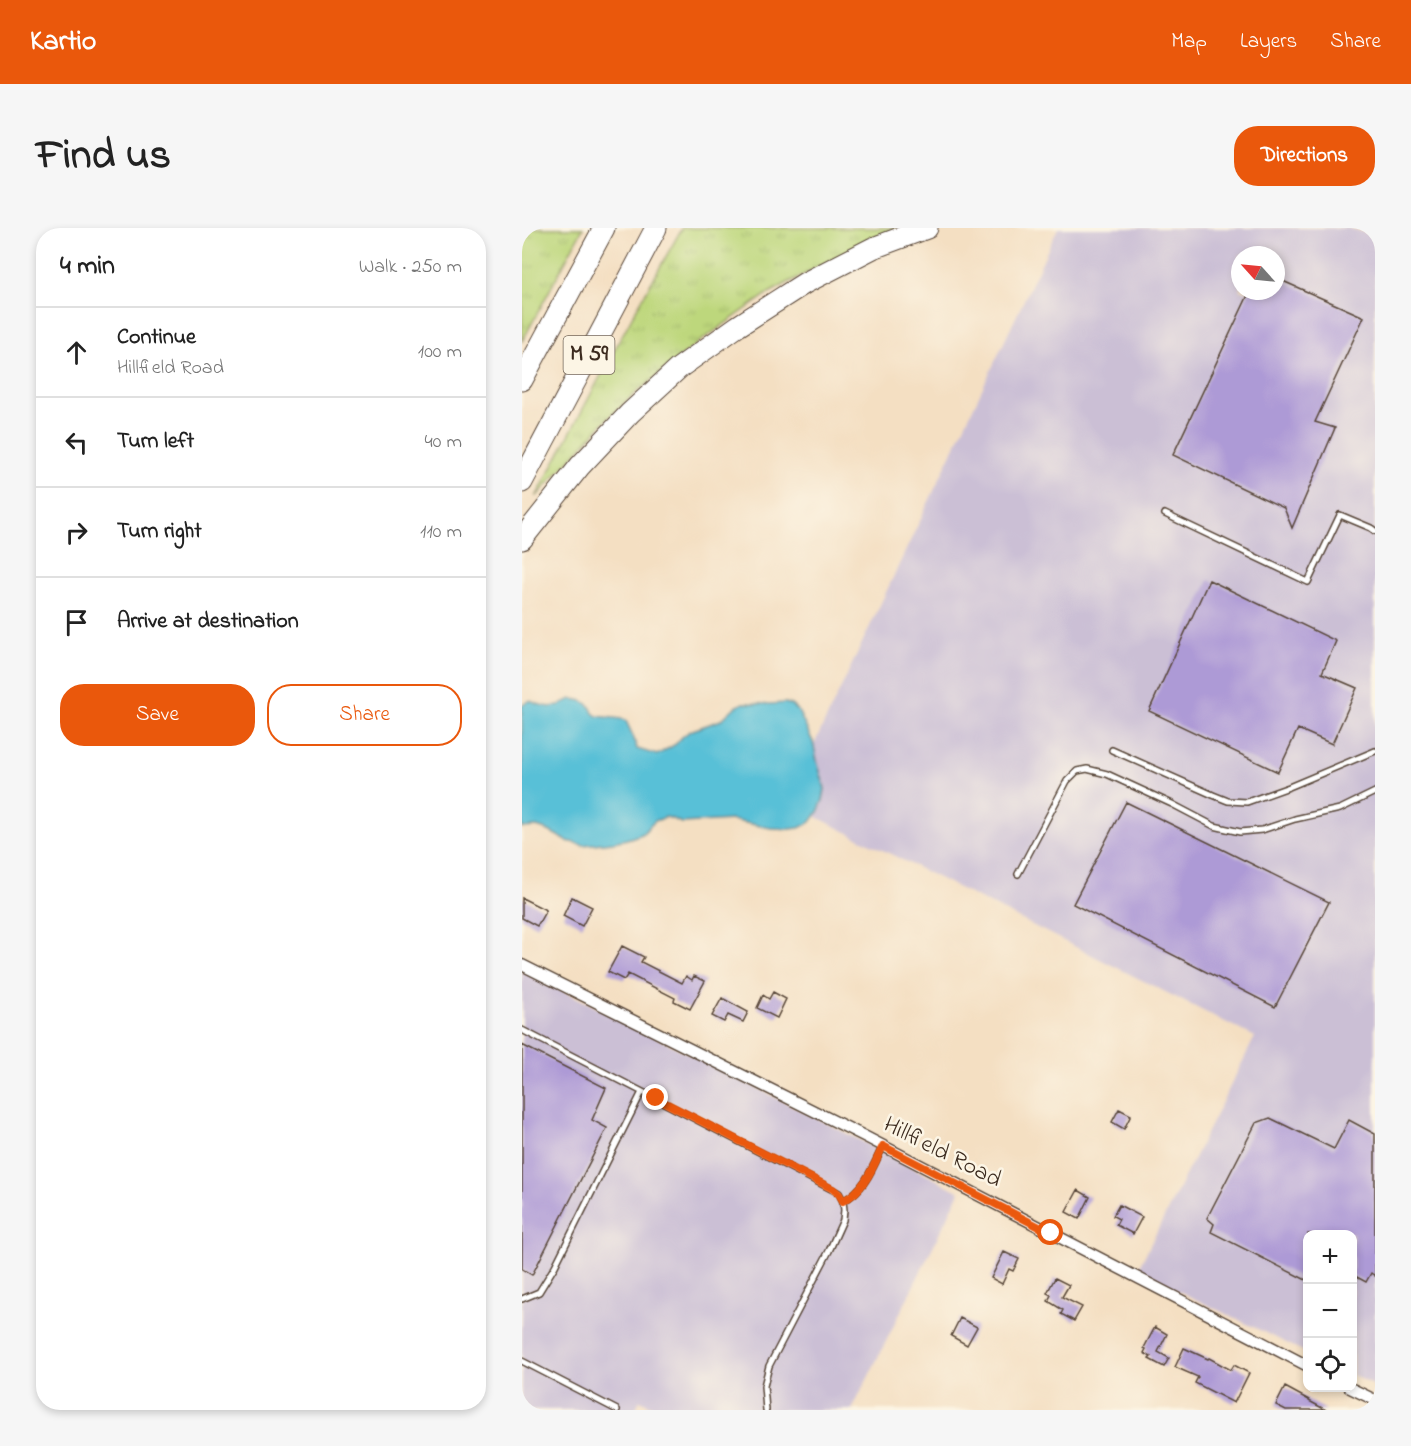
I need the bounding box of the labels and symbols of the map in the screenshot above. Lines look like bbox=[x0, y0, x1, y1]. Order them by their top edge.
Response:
north arrow bbox=[1231, 246, 1285, 300]
road number: M 59 bbox=[564, 336, 614, 374]
route end bbox=[642, 1084, 668, 1110]
street label: Hillfield Road bbox=[877, 1108, 1008, 1198]
route start bbox=[1037, 1219, 1063, 1245]

